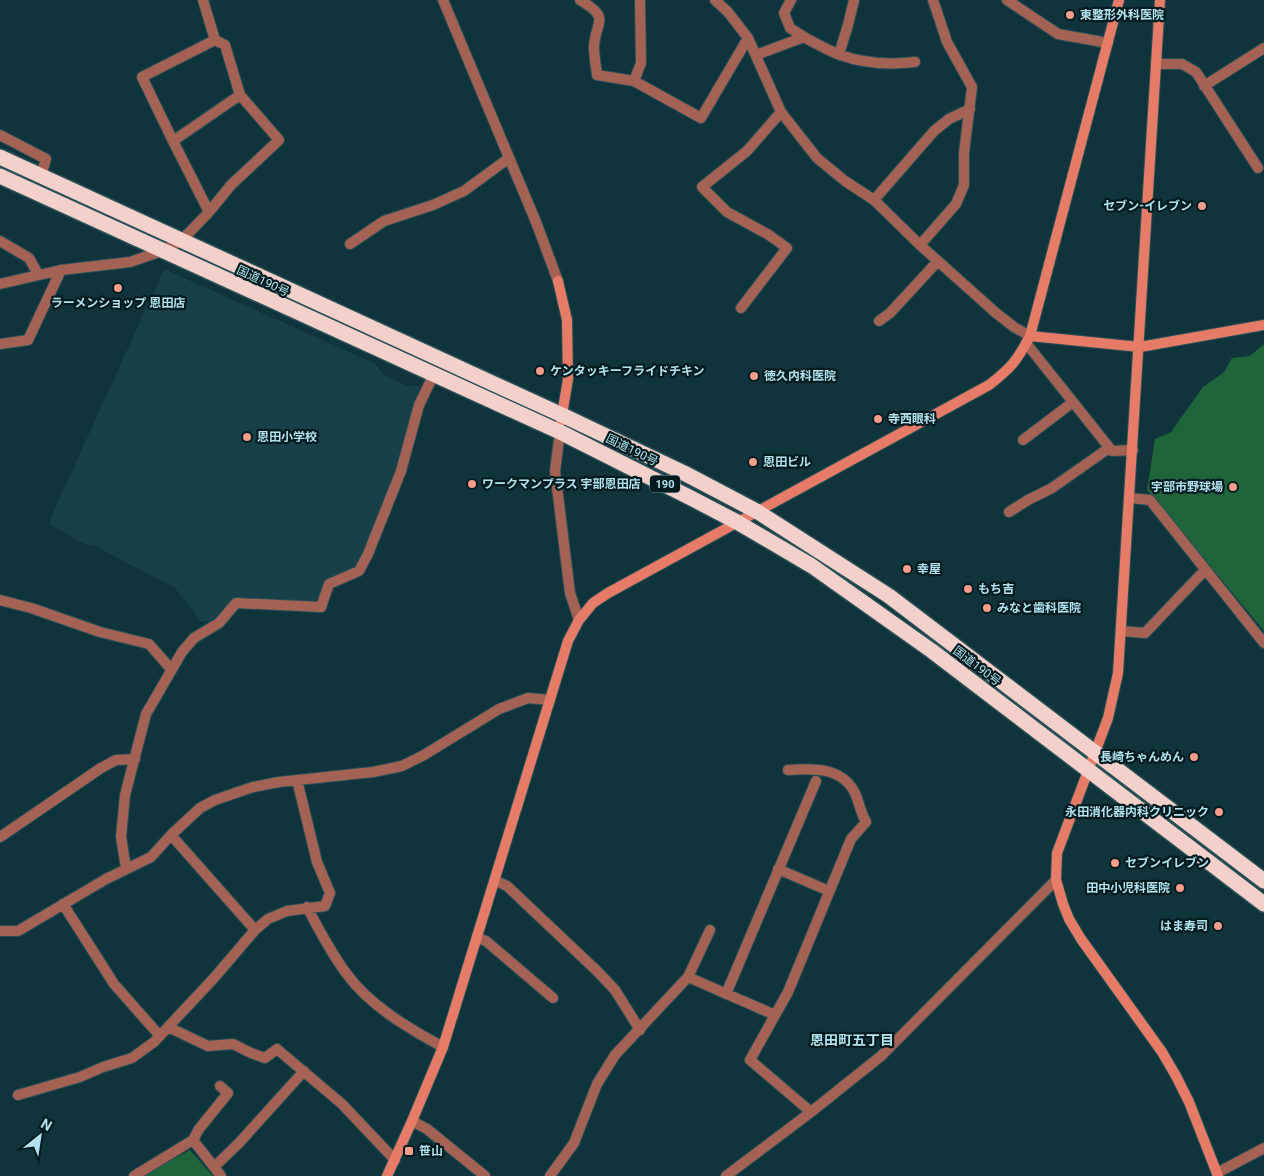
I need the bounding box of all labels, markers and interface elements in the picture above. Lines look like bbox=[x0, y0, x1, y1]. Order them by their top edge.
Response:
place label: 東整形外科医院 bbox=[1080, 8, 1164, 22]
marker: 東整形外科医院 bbox=[1064, 9, 1076, 21]
place label: セブン-イレブン bbox=[1103, 199, 1192, 213]
marker: セブン-イレブン bbox=[1196, 200, 1208, 212]
street label: 国道190号 bbox=[235, 263, 291, 299]
marker: ラーメンショップ 恩田店 bbox=[112, 282, 124, 294]
place label: ラーメンショップ 恩田店 bbox=[51, 296, 185, 310]
place label: ケンタッキーフライドチキン bbox=[550, 364, 705, 378]
marker: ケンタッキーフライドチキン bbox=[534, 365, 546, 377]
place label: 徳久内科医院 bbox=[764, 369, 836, 383]
marker: 徳久内科医院 bbox=[748, 370, 760, 382]
place label: 寺西眼科 bbox=[888, 412, 936, 426]
marker: 寺西眼科 bbox=[872, 413, 884, 425]
place label: 恩田小学校 bbox=[257, 430, 317, 444]
marker: 恩田小学校 bbox=[241, 431, 253, 443]
street label: 国道190号 bbox=[604, 431, 660, 469]
place label: 恩田ビル bbox=[763, 455, 811, 469]
marker: 恩田ビル bbox=[747, 456, 759, 468]
road number: 190 bbox=[650, 476, 680, 492]
place label: ワークマンプラス 宇部恩田店 bbox=[482, 477, 640, 491]
marker: ワークマンプラス 宇部恩田店 bbox=[466, 478, 478, 490]
place label: 宇部市野球場 bbox=[1151, 480, 1223, 494]
marker: 宇部市野球場 bbox=[1227, 481, 1239, 493]
place label: 幸屋 bbox=[917, 562, 941, 576]
marker: 幸屋 bbox=[901, 563, 913, 575]
place label: もち吉 bbox=[978, 582, 1014, 596]
marker: もち吉 bbox=[962, 583, 974, 595]
place label: みなと歯科医院 bbox=[997, 601, 1081, 615]
marker: みなと歯科医院 bbox=[981, 602, 993, 614]
street label: 国道190号 bbox=[950, 643, 1004, 689]
place label: 長崎ちゃんめん bbox=[1100, 750, 1184, 764]
marker: 長崎ちゃんめん bbox=[1188, 751, 1200, 763]
place label: 永田消化器内科クリニック bbox=[1065, 805, 1209, 819]
marker: 永田消化器内科クリニック bbox=[1213, 806, 1225, 818]
place label: セブンイレブン bbox=[1125, 856, 1209, 870]
marker: セブンイレブン bbox=[1109, 857, 1121, 869]
place label: 田中小児科医院 bbox=[1086, 881, 1170, 895]
marker: 田中小児科医院 bbox=[1174, 882, 1186, 894]
place label: はま寿司 bbox=[1160, 919, 1208, 933]
marker: はま寿司 bbox=[1212, 920, 1224, 932]
district label: 恩田町五丁目 bbox=[810, 1032, 894, 1048]
north arrow bbox=[15, 1111, 65, 1161]
text: N bbox=[38, 1115, 55, 1134]
place label: 笹山 bbox=[419, 1144, 443, 1158]
marker: 笹山 bbox=[403, 1145, 415, 1157]

